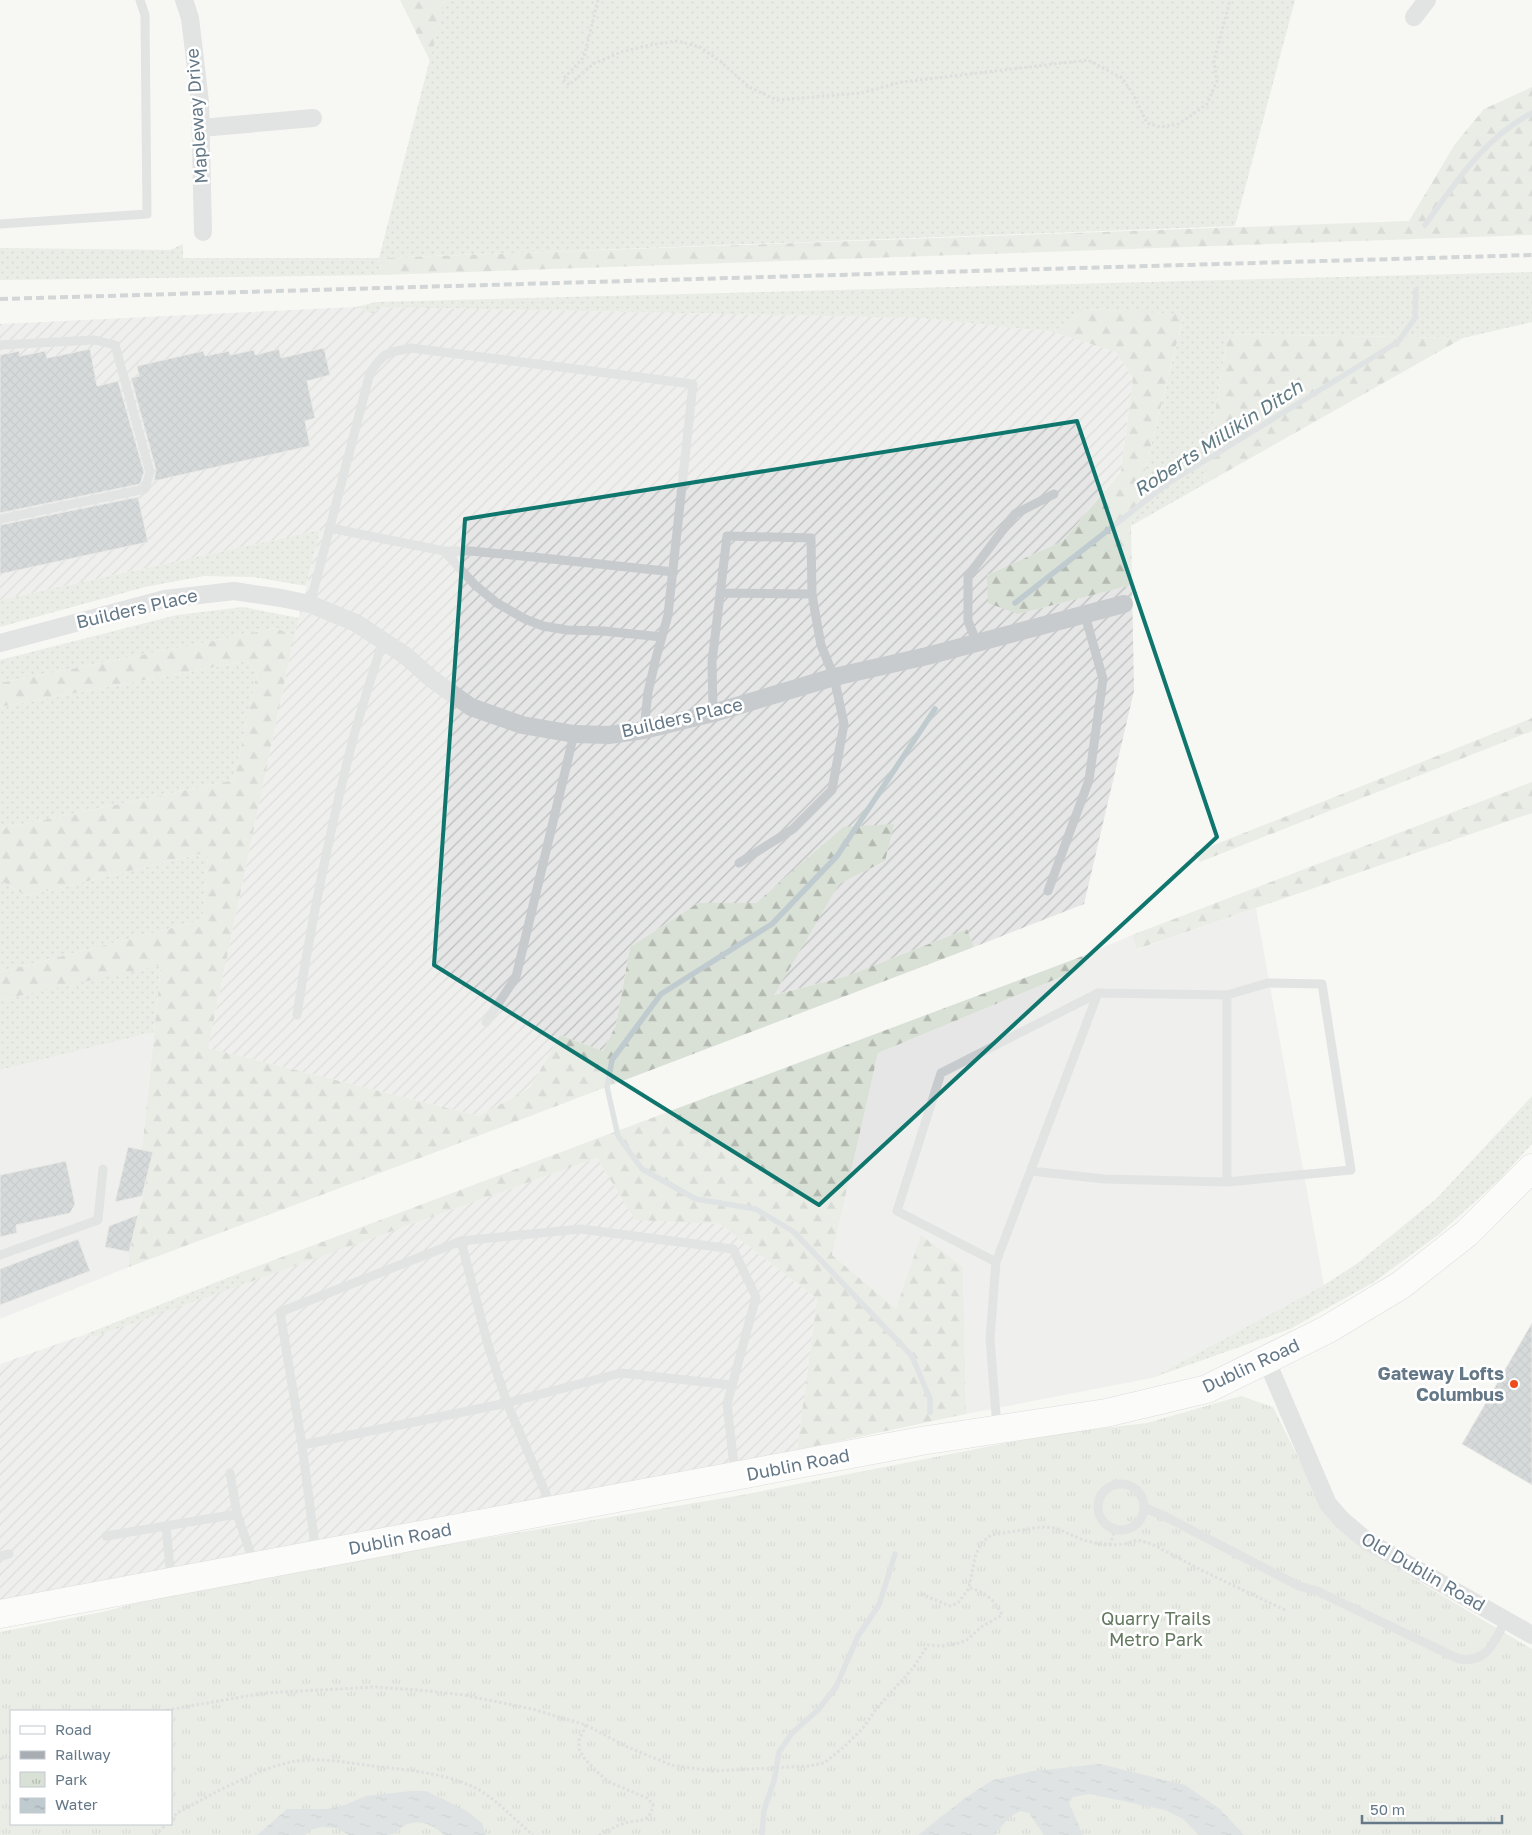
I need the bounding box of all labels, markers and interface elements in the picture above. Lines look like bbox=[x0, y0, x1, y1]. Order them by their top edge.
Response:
street label: Mapleway Drive bbox=[180, 48, 212, 185]
water label: Roberts Millikin Ditch bbox=[1129, 374, 1307, 501]
street label: Builders Place bbox=[74, 583, 200, 633]
street label: Builders Place bbox=[619, 692, 745, 742]
street label: Dublin Road bbox=[1198, 1333, 1303, 1397]
place label: Gateway Lofts Columbus bbox=[1377, 1362, 1504, 1405]
marker: Gateway Lofts Columbus bbox=[1508, 1378, 1520, 1390]
street label: Dublin Road bbox=[744, 1443, 851, 1485]
street label: Dublin Road bbox=[346, 1517, 453, 1559]
street label: Old Dublin Road bbox=[1358, 1527, 1489, 1615]
park label: Quarry Trails Metro Park bbox=[1101, 1607, 1211, 1650]
legend bbox=[10, 1710, 172, 1825]
text: Road bbox=[55, 1720, 92, 1738]
text: Railway bbox=[55, 1745, 111, 1763]
text: Park bbox=[55, 1770, 88, 1788]
scale bar bbox=[1362, 1792, 1502, 1824]
text: Water bbox=[55, 1795, 98, 1813]
text: 50 m bbox=[1370, 1800, 1405, 1818]

